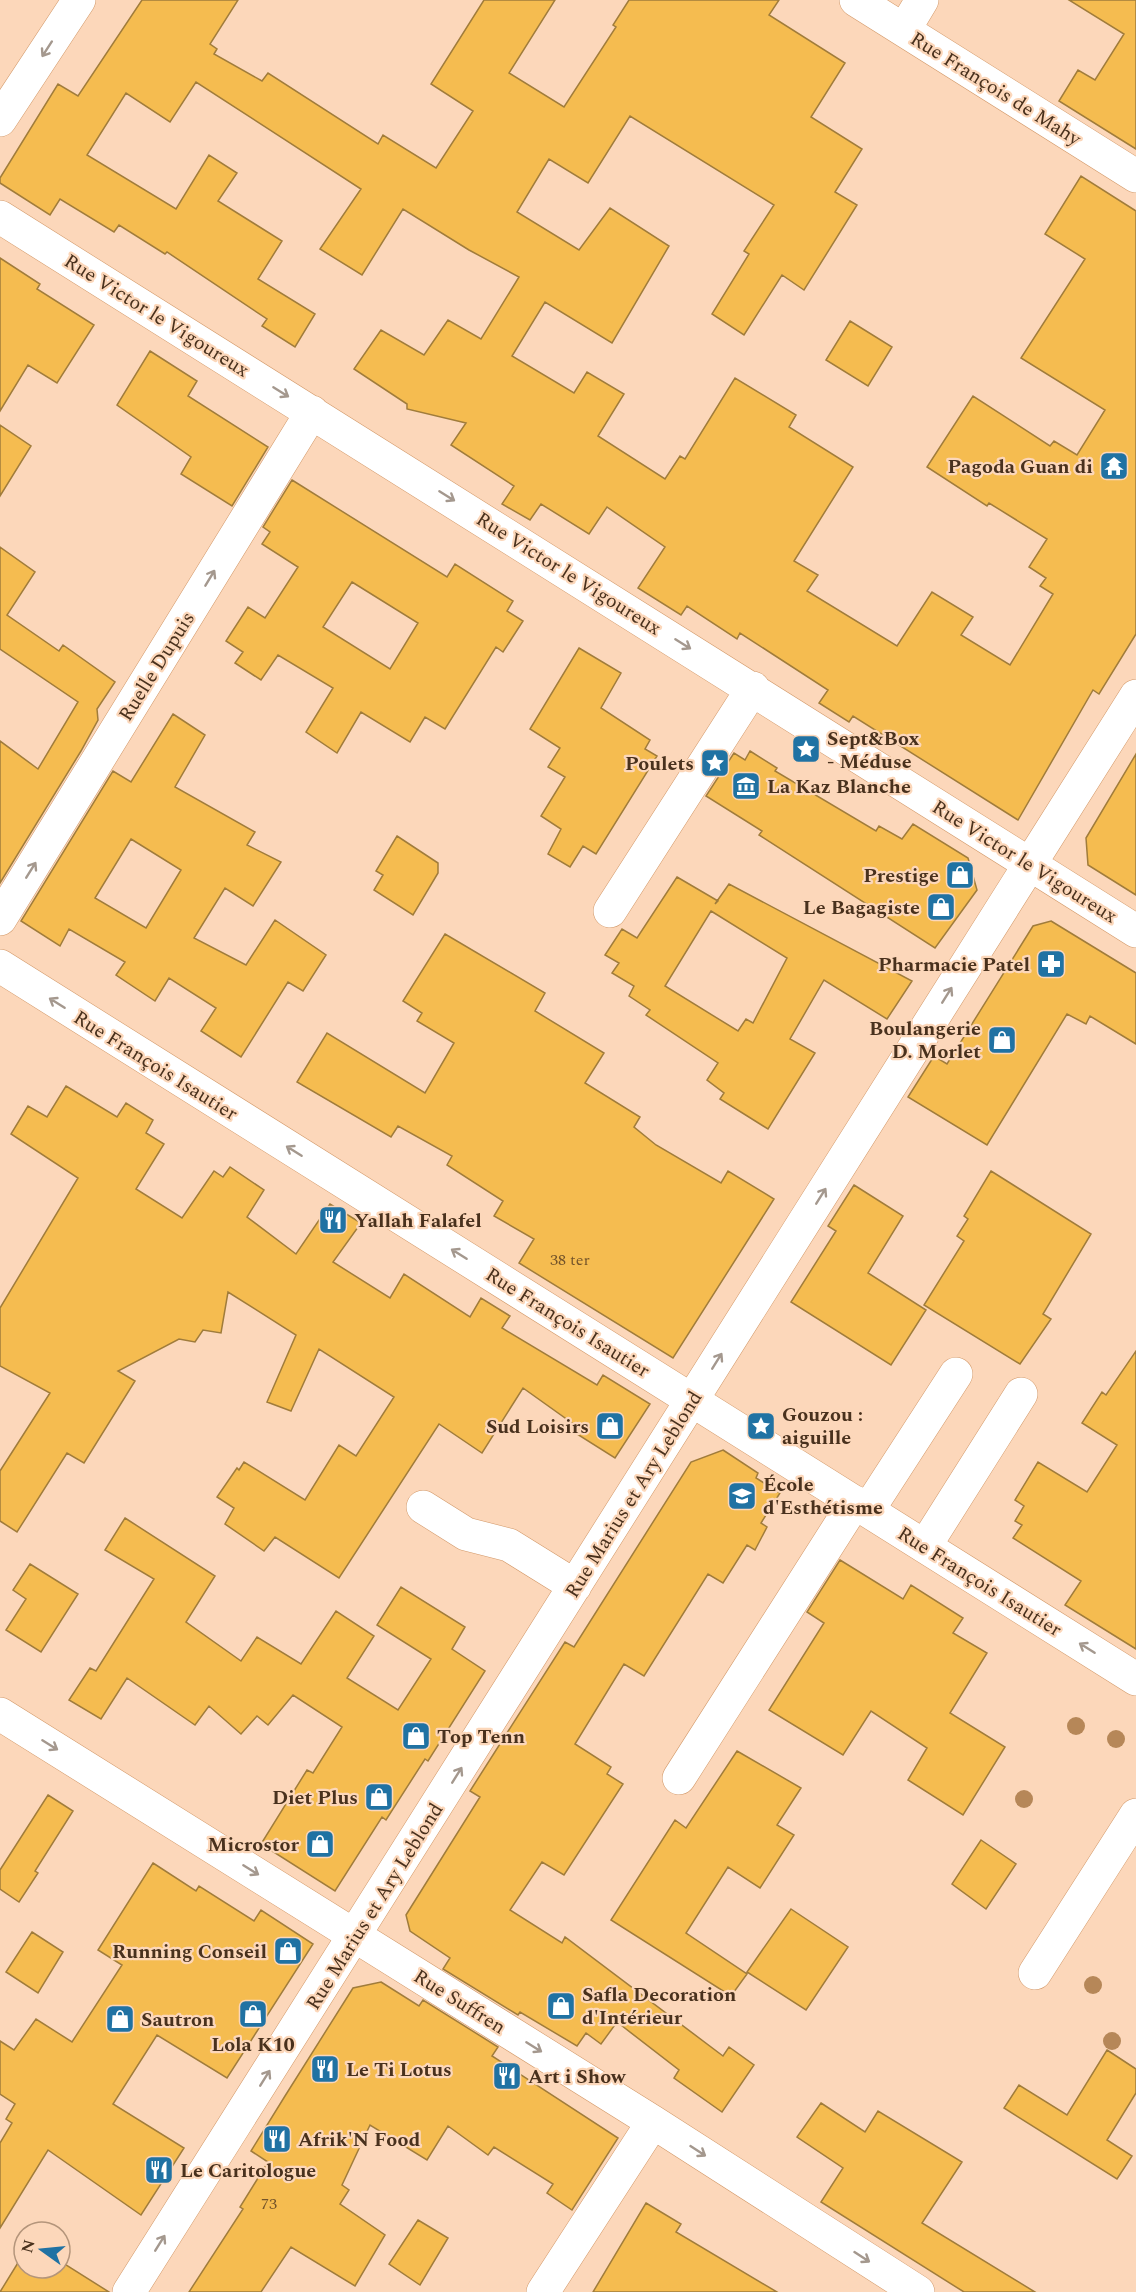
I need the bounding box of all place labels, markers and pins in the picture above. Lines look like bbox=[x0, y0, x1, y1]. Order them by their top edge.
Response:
temple icon: Pagoda Guan di bbox=[1098, 450, 1130, 482]
place label: Pagoda Guan di bbox=[948, 452, 1093, 482]
place label: Sept&Box - Méduse bbox=[827, 724, 919, 777]
place icon: Sept&Box - Méduse bbox=[790, 733, 822, 765]
place icon: Poulets bbox=[699, 747, 731, 779]
place label: Poulets bbox=[625, 749, 694, 779]
museum icon: La Kaz Blanche bbox=[730, 770, 762, 802]
place label: La Kaz Blanche bbox=[767, 772, 911, 802]
shop icon: Prestige bbox=[944, 859, 976, 891]
place label: Prestige bbox=[863, 861, 939, 891]
shop icon: Le Bagagiste bbox=[925, 891, 957, 923]
place label: Le Bagagiste bbox=[803, 893, 920, 923]
pharmacy icon: Pharmacie Patel bbox=[1035, 948, 1067, 980]
place label: Pharmacie Patel bbox=[878, 950, 1030, 980]
place label: Boulangerie D. Morlet bbox=[869, 1014, 981, 1067]
shop icon: Boulangerie D. Morlet bbox=[986, 1024, 1018, 1056]
restaurant icon: Yallah Falafel bbox=[317, 1204, 349, 1236]
place label: Yallah Falafel bbox=[354, 1206, 482, 1236]
place label: Gouzou : aiguille bbox=[782, 1400, 863, 1453]
shop icon: Sud Loisirs bbox=[594, 1410, 626, 1442]
place icon: Gouzou : aiguille bbox=[745, 1410, 777, 1442]
place label: Sud Loisirs bbox=[486, 1412, 589, 1442]
place label: École d'Esthétisme bbox=[763, 1470, 883, 1523]
school or university icon: École d'Esthétisme bbox=[726, 1480, 758, 1512]
shop icon: Top Tenn bbox=[400, 1720, 432, 1752]
place label: Top Tenn bbox=[437, 1722, 525, 1752]
shop icon: Diet Plus bbox=[363, 1781, 395, 1813]
place label: Diet Plus bbox=[272, 1783, 358, 1813]
shop icon: Microstor bbox=[304, 1828, 336, 1860]
place label: Microstor bbox=[208, 1830, 299, 1860]
shop icon: Running Conseil bbox=[272, 1935, 304, 1967]
place label: Running Conseil bbox=[112, 1937, 267, 1967]
place label: Safla Decoration d'Intérieur bbox=[582, 1980, 736, 2033]
shop icon: Safla Decoration d'Intérieur bbox=[545, 1990, 577, 2022]
shop icon: Lola K10 bbox=[237, 1998, 269, 2030]
shop icon: Sautron bbox=[104, 2003, 136, 2035]
place label: Sautron bbox=[141, 2005, 214, 2035]
place label: Lola K10 bbox=[211, 2030, 295, 2060]
restaurant icon: Le Ti Lotus bbox=[309, 2053, 341, 2085]
place label: Le Ti Lotus bbox=[346, 2055, 452, 2085]
restaurant icon: Art i Show bbox=[491, 2060, 523, 2092]
place label: Art i Show bbox=[528, 2062, 627, 2092]
restaurant icon: Afrik'N Food bbox=[261, 2123, 293, 2155]
place label: Afrik'N Food bbox=[298, 2125, 421, 2155]
restaurant icon: Le Caritologue bbox=[143, 2154, 175, 2186]
place label: Le Caritologue bbox=[180, 2156, 316, 2186]

